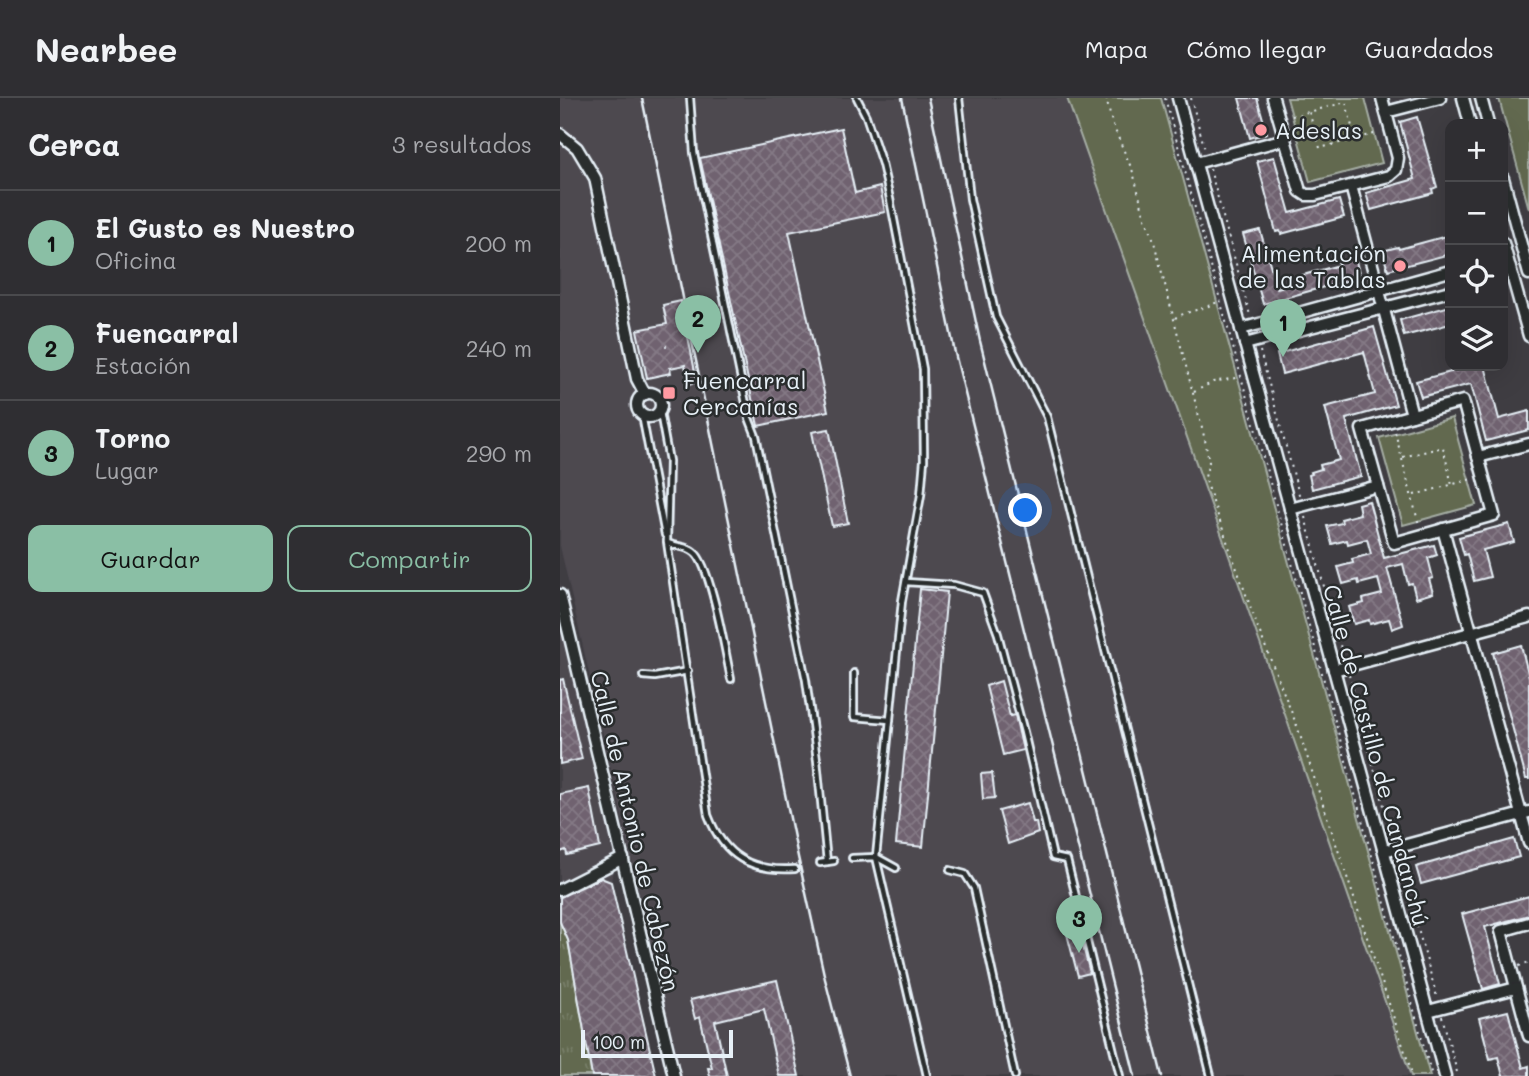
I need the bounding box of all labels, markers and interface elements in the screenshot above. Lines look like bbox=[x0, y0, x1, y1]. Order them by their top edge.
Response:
text: Nearbee bbox=[35, 27, 178, 70]
text: Mapa bbox=[1085, 33, 1149, 64]
text: Cómo llegar bbox=[1187, 33, 1327, 64]
text: Guardados bbox=[1365, 33, 1494, 64]
place label: Adeslas bbox=[1275, 115, 1362, 145]
map controls bbox=[1445, 119, 1508, 371]
button: + bbox=[1445, 119, 1508, 182]
marker: Adeslas bbox=[1253, 122, 1269, 138]
text: Cerca bbox=[28, 124, 120, 164]
text: 3 resultados bbox=[392, 129, 532, 159]
button: − bbox=[1445, 182, 1508, 245]
text: El Gusto es Nuestro bbox=[95, 211, 355, 245]
text: 1 bbox=[46, 228, 56, 258]
text: 200 m bbox=[465, 228, 532, 258]
place label: Alimentación de las Tablas bbox=[1238, 238, 1386, 294]
text: Oficina bbox=[95, 245, 177, 275]
button: locate bbox=[1445, 245, 1508, 308]
marker: Alimentación de las Tablas bbox=[1392, 258, 1408, 274]
pin: 2 bbox=[675, 295, 721, 353]
pin: 1 bbox=[1260, 299, 1306, 357]
button: layers bbox=[1445, 308, 1508, 371]
text: Fuencarral bbox=[95, 316, 239, 350]
text: 2 bbox=[45, 333, 57, 363]
text: 240 m bbox=[466, 333, 532, 363]
text: Estación bbox=[95, 350, 191, 380]
place label: Fuencarral Cercanías bbox=[683, 365, 806, 421]
marker: Fuencarral Cercanías bbox=[661, 385, 677, 401]
text: Torno bbox=[95, 421, 170, 455]
text: 3 bbox=[44, 438, 58, 468]
text: 290 m bbox=[466, 438, 532, 468]
text: Lugar bbox=[95, 455, 159, 485]
your location bbox=[1008, 493, 1042, 527]
button: Guardar bbox=[28, 525, 273, 592]
button: Compartir bbox=[287, 525, 532, 592]
street label: Calle de Castillo de Candanchú bbox=[1317, 581, 1437, 929]
street label: Calle de Antonio de Cabezón bbox=[584, 668, 688, 994]
pin: 3 bbox=[1056, 895, 1102, 953]
scale bar bbox=[581, 1027, 733, 1059]
text: 100 m bbox=[592, 1029, 645, 1054]

